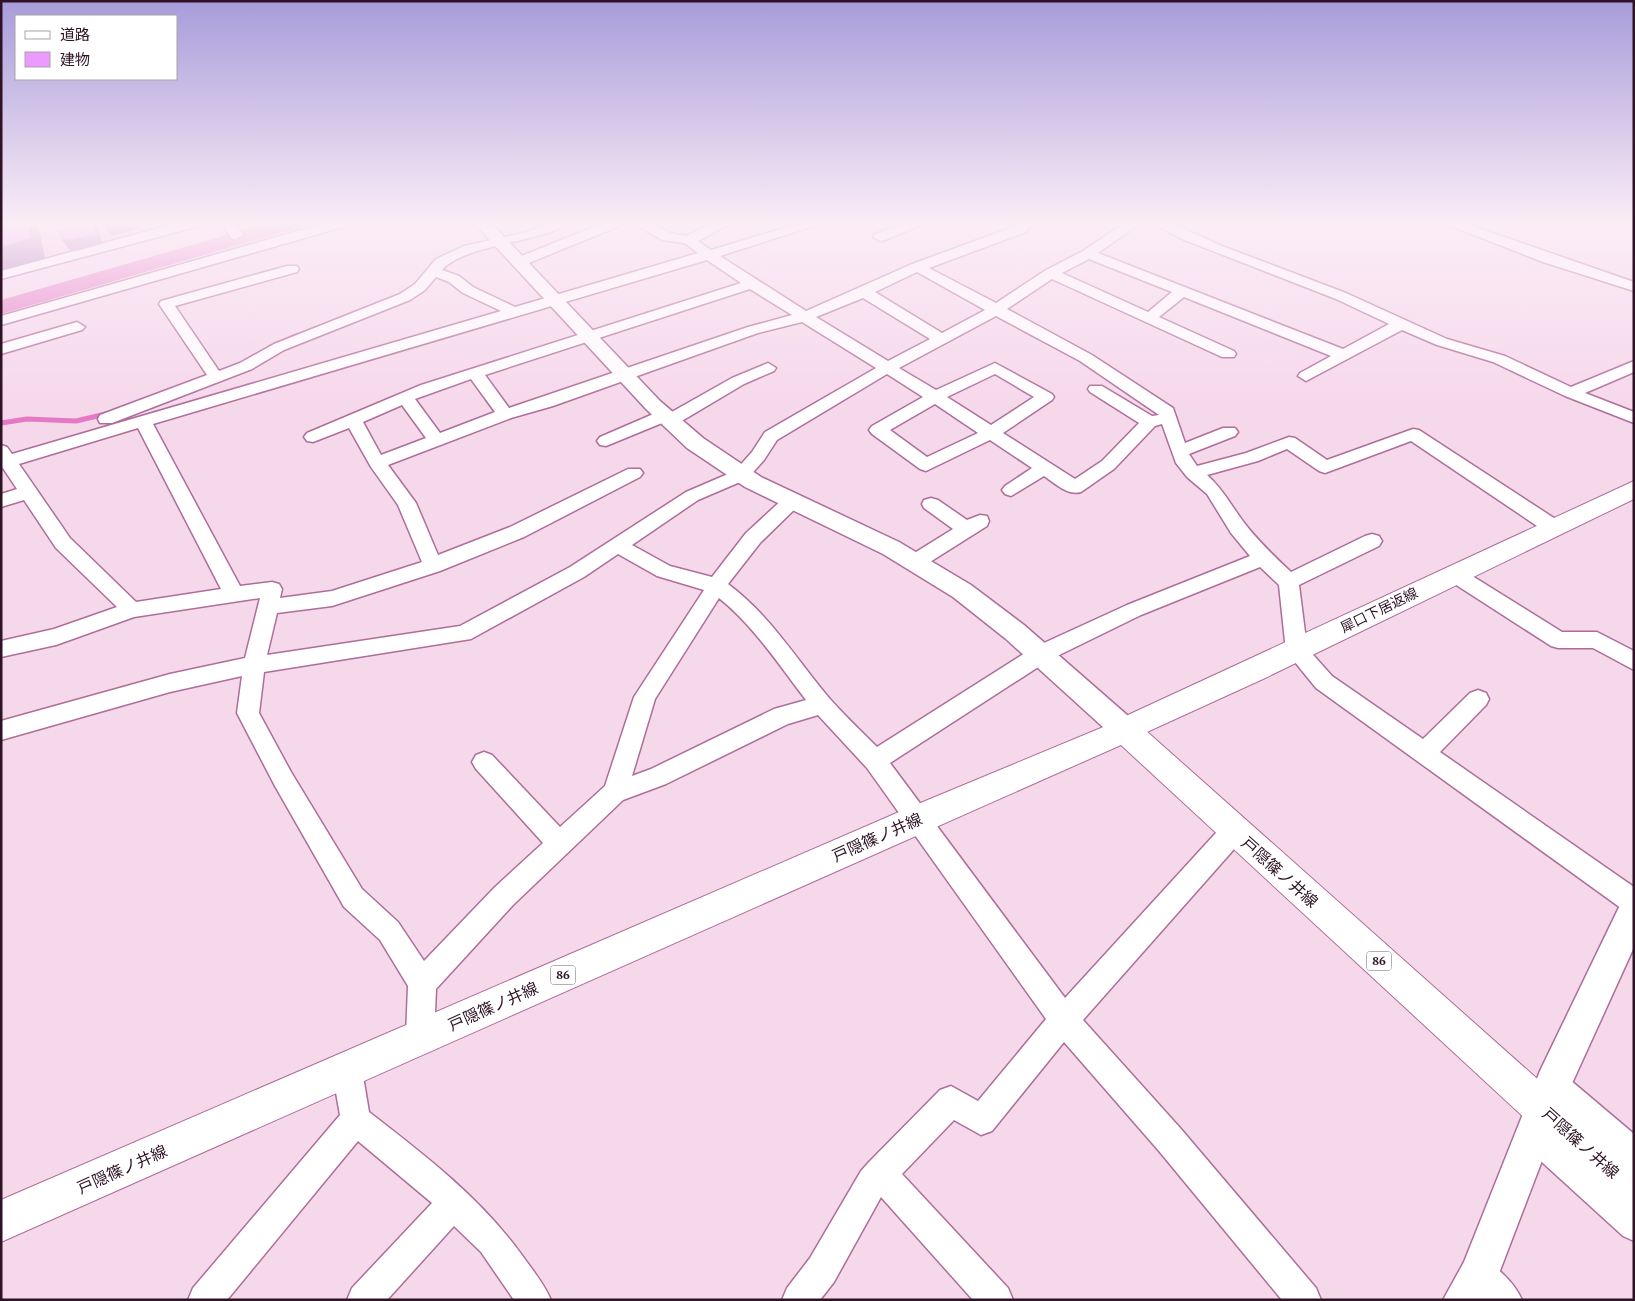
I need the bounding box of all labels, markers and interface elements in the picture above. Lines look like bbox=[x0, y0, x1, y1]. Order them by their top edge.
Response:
legend bbox=[15, 15, 178, 80]
text: 道路 bbox=[60, 24, 90, 44]
text: 建物 bbox=[60, 49, 90, 69]
street label: 犀口下居返線 bbox=[1337, 583, 1421, 637]
street label: 戸隠篠ノ井線 bbox=[829, 807, 925, 867]
street label: 戸隠篠ノ井線 bbox=[1237, 832, 1323, 912]
road number: 86 bbox=[1366, 951, 1392, 970]
road number: 86 bbox=[550, 966, 576, 984]
street label: 戸隠篠ノ井線 bbox=[445, 976, 541, 1036]
street label: 戸隠篠ノ井線 bbox=[1538, 1103, 1624, 1183]
street label: 戸隠篠ノ井線 bbox=[74, 1139, 170, 1199]

